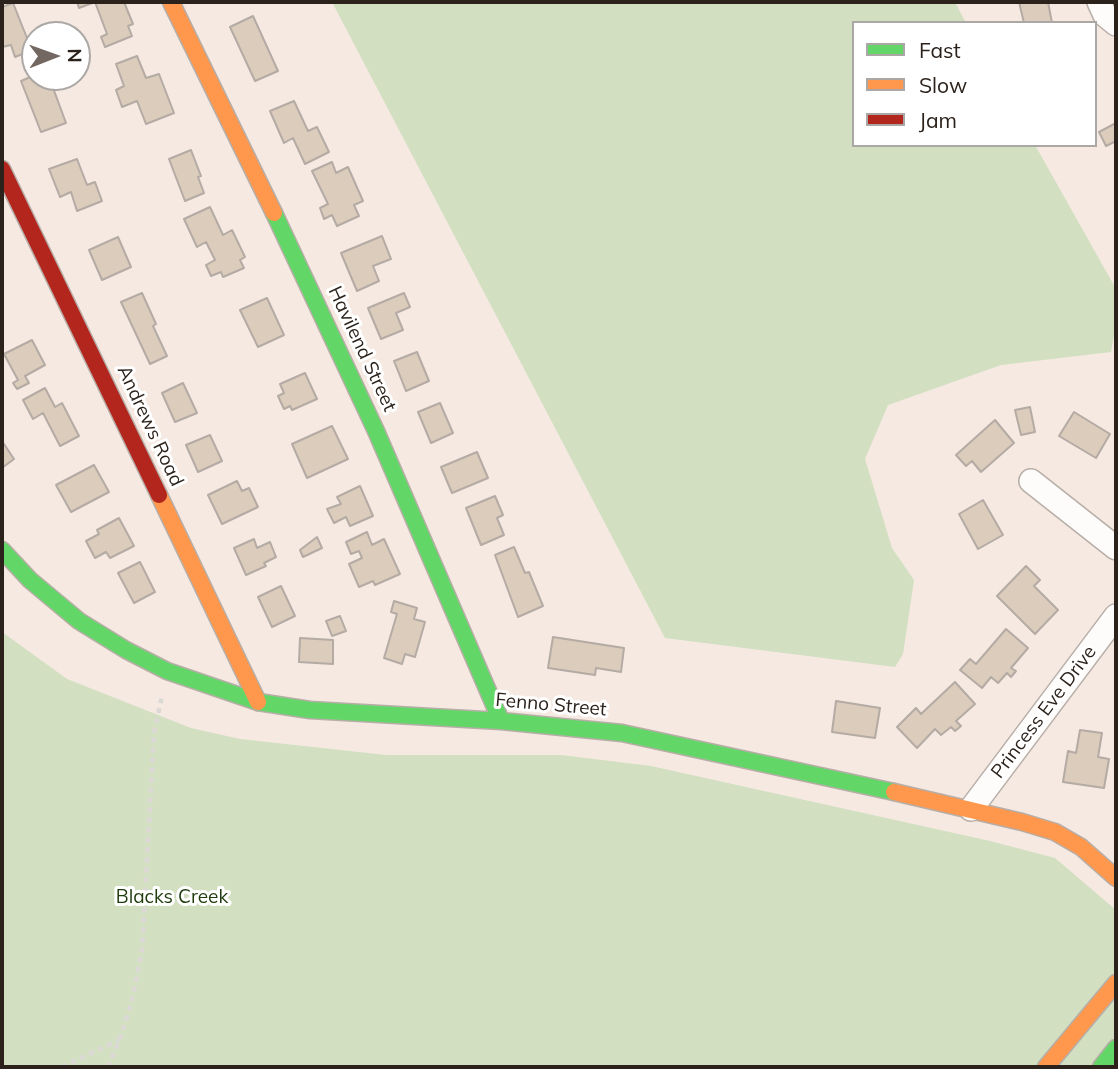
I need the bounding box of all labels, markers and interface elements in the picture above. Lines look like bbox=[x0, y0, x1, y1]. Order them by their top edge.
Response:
north arrow bbox=[21, 21, 91, 91]
legend bbox=[852, 21, 1097, 147]
text: Fast bbox=[919, 37, 961, 63]
text: N bbox=[63, 48, 87, 63]
text: Slow bbox=[919, 72, 967, 98]
text: Jam bbox=[919, 107, 957, 133]
street label: Havilend Street bbox=[323, 283, 401, 415]
street label: Andrews Road bbox=[112, 362, 188, 490]
street label: Princess Eve Drive bbox=[987, 641, 1101, 783]
street label: Fenno Street bbox=[495, 689, 607, 721]
park label: Blacks Creek bbox=[116, 886, 228, 908]

